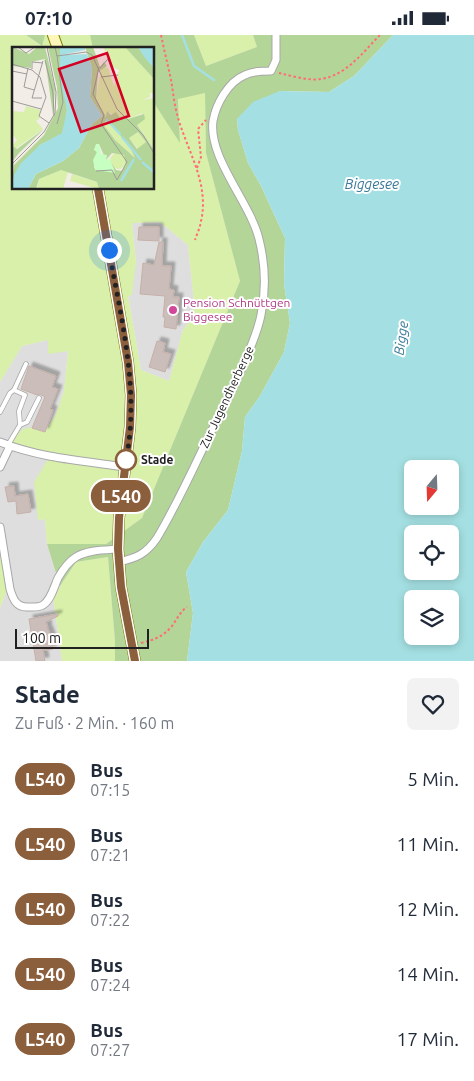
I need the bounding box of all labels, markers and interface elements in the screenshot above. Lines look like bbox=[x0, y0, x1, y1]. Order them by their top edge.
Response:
text: 07:10 bbox=[25, 7, 73, 29]
inset map bbox=[12, 47, 155, 190]
water label: Biggesee bbox=[345, 176, 399, 192]
your location bbox=[97, 238, 122, 263]
place label: Pension Schnüttgen Biggesee bbox=[183, 296, 290, 323]
marker: Pension Schnüttgen Biggesee bbox=[167, 304, 179, 316]
water label: Bigge bbox=[391, 320, 411, 356]
street label: Zur Jugendherberge bbox=[197, 344, 256, 450]
marker: Stade bbox=[115, 449, 137, 471]
place label: Stade bbox=[141, 453, 174, 466]
north arrow bbox=[404, 460, 459, 515]
map controls bbox=[404, 460, 459, 645]
line badge: L540 bbox=[86, 480, 156, 512]
text: L540 bbox=[101, 486, 141, 506]
button: locate bbox=[404, 525, 459, 580]
button: layers bbox=[404, 590, 459, 645]
scale bar bbox=[15, 626, 149, 649]
text: 100 m bbox=[22, 630, 61, 646]
button: heart bbox=[407, 678, 459, 730]
text: Stade bbox=[15, 681, 80, 708]
text: Zu Fuß · 2 Min. · 160 m bbox=[15, 714, 174, 732]
text: Bus bbox=[90, 759, 123, 781]
text: 5 Min. bbox=[407, 768, 459, 790]
text: L540 bbox=[25, 769, 65, 789]
text: 07:15 bbox=[90, 781, 130, 799]
text: Bus bbox=[90, 824, 123, 846]
text: 11 Min. bbox=[397, 833, 459, 855]
text: L540 bbox=[25, 834, 65, 854]
text: 07:21 bbox=[90, 846, 130, 864]
text: Bus bbox=[90, 889, 123, 911]
text: 12 Min. bbox=[397, 898, 459, 920]
text: L540 bbox=[25, 899, 65, 919]
text: 07:22 bbox=[90, 911, 130, 929]
text: Bus bbox=[90, 954, 123, 976]
text: 14 Min. bbox=[397, 963, 459, 985]
text: L540 bbox=[25, 964, 65, 984]
text: 07:24 bbox=[90, 976, 130, 994]
text: Bus bbox=[90, 1019, 123, 1041]
text: 17 Min. bbox=[397, 1028, 459, 1050]
text: L540 bbox=[25, 1029, 65, 1049]
text: 07:27 bbox=[90, 1041, 130, 1059]

